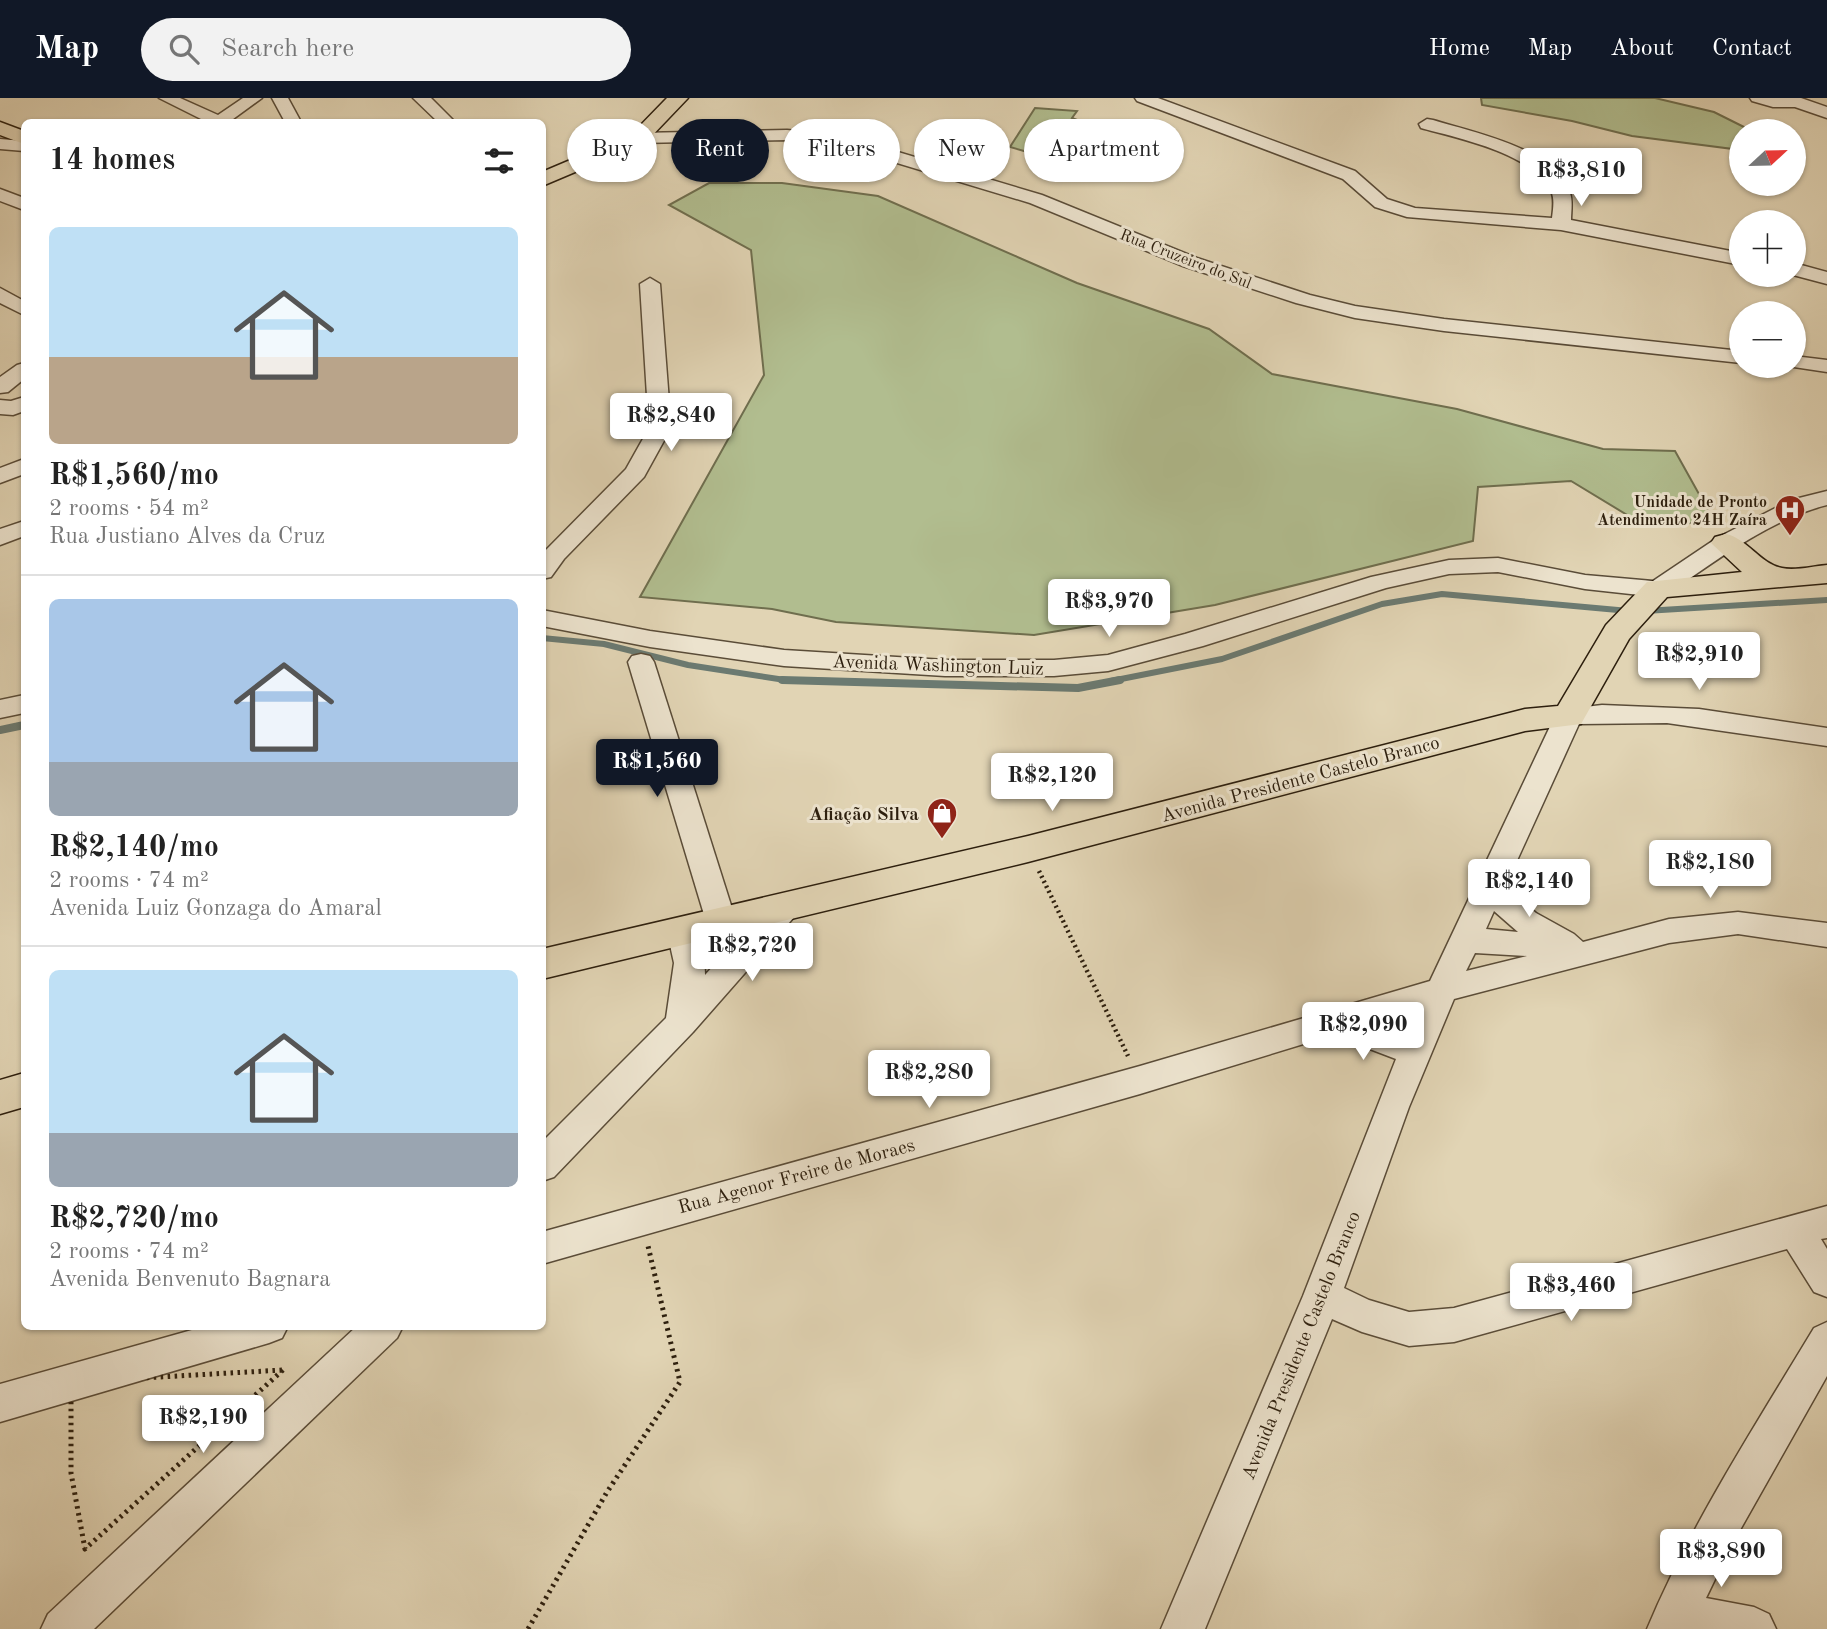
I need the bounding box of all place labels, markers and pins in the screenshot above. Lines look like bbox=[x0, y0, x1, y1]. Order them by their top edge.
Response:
pin: R$3,810 bbox=[1516, 148, 1646, 208]
pin: R$2,840 bbox=[606, 394, 736, 453]
hospital icon: Unidade de Pronto Atendimento 24H Zaíra bbox=[1773, 493, 1807, 537]
place label: Unidade de Pronto Atendimento 24H Zaíra bbox=[1597, 495, 1767, 529]
pin: R$3,970 bbox=[1044, 580, 1174, 639]
pin: R$2,910 bbox=[1634, 632, 1764, 692]
pin: R$1,560 bbox=[592, 740, 722, 799]
pin: R$2,120 bbox=[987, 754, 1117, 813]
shop icon: Afiação Silva bbox=[925, 796, 959, 840]
place label: Afiação Silva bbox=[809, 806, 919, 825]
pin: R$2,180 bbox=[1645, 840, 1775, 900]
pin: R$2,140 bbox=[1464, 860, 1594, 919]
pin: R$2,720 bbox=[687, 924, 817, 983]
pin: R$2,090 bbox=[1298, 1002, 1428, 1062]
pin: R$2,280 bbox=[864, 1051, 994, 1110]
pin: R$3,460 bbox=[1506, 1264, 1636, 1323]
pin: R$2,190 bbox=[138, 1396, 268, 1455]
pin: R$3,890 bbox=[1656, 1530, 1786, 1589]

